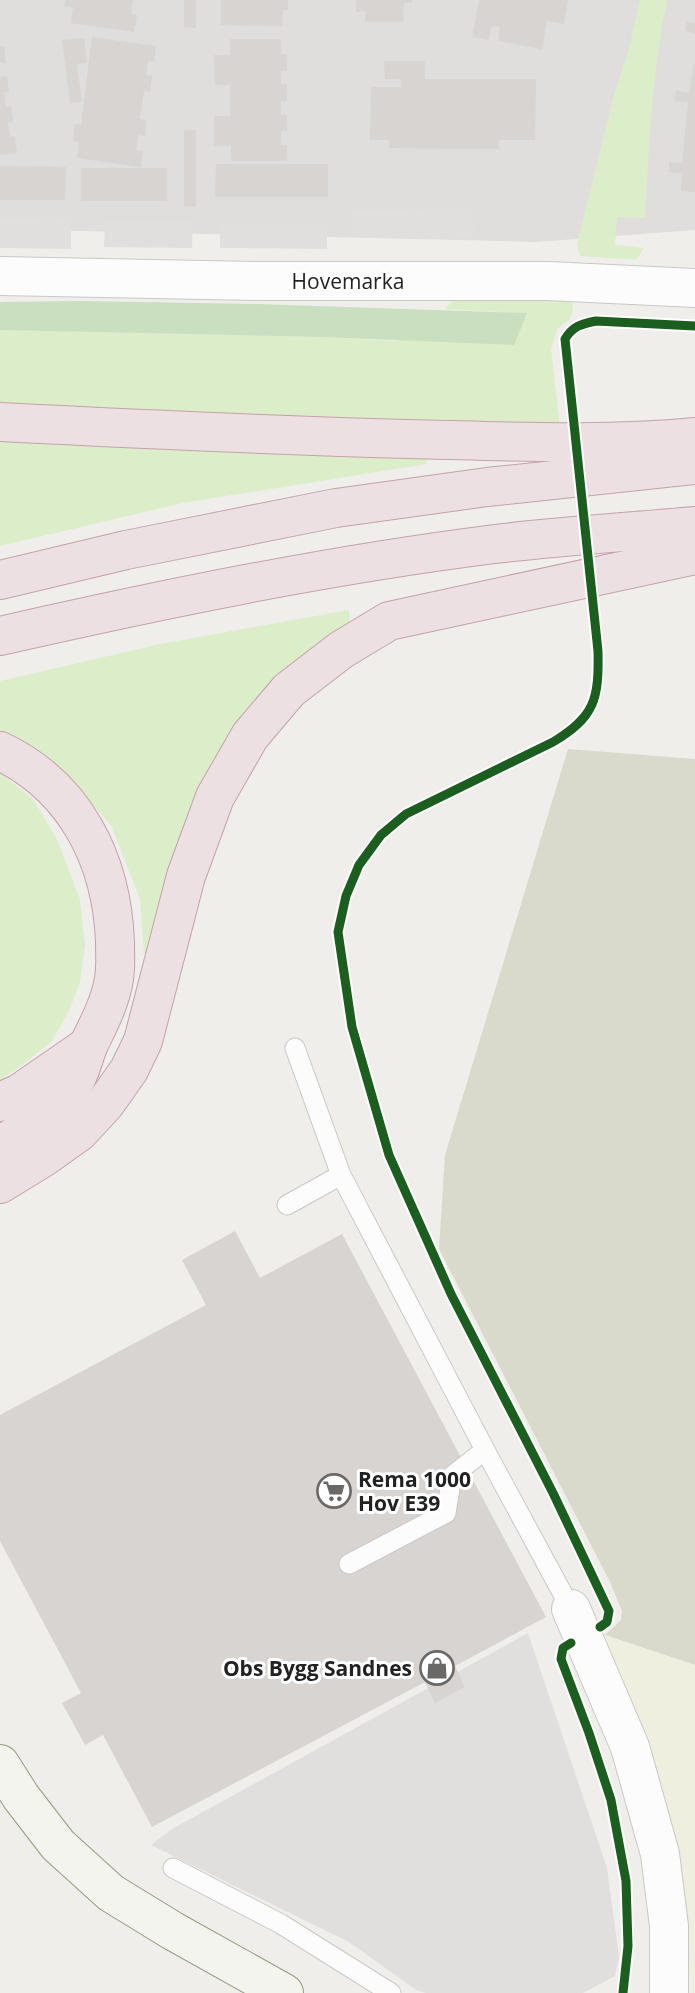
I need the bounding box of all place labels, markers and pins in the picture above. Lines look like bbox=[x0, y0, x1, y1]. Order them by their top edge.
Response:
place label: Rema 1000 Hov E39 bbox=[358, 1465, 471, 1517]
supermarket icon: Rema 1000 Hov E39 bbox=[315, 1472, 353, 1510]
shop icon: Obs Bygg Sandnes bbox=[418, 1649, 456, 1687]
place label: Obs Bygg Sandnes bbox=[223, 1654, 412, 1682]

